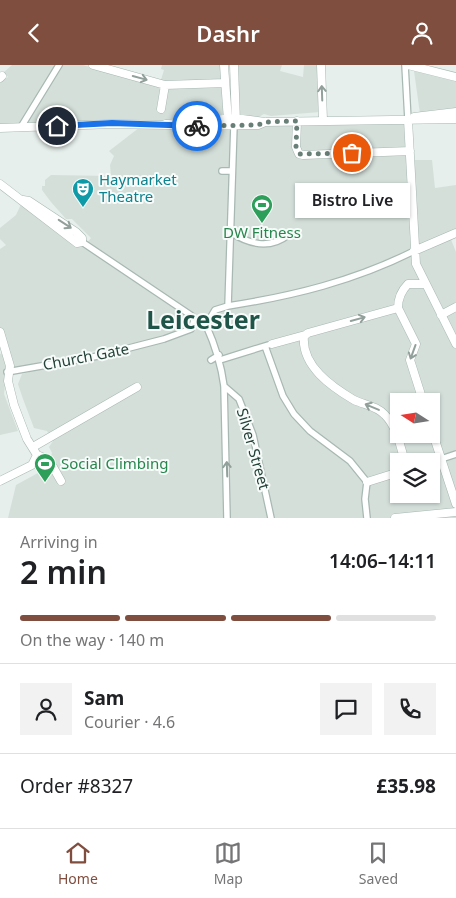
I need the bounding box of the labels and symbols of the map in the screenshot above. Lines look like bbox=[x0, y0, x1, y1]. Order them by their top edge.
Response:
one-way arrow bbox=[132, 74, 148, 83]
one-way arrow bbox=[317, 85, 326, 101]
courier bbox=[172, 101, 222, 151]
pin bbox=[36, 105, 78, 147]
pin bbox=[331, 132, 373, 174]
place label: Haymarket Theatre bbox=[99, 169, 177, 206]
theatre icon: Haymarket Theatre bbox=[71, 177, 95, 208]
callout: Bistro Live bbox=[294, 183, 410, 218]
sports icon: DW Fitness bbox=[250, 193, 274, 224]
one-way arrow bbox=[58, 219, 72, 230]
place label: DW Fitness bbox=[223, 222, 301, 242]
district label: Leicester bbox=[146, 302, 260, 336]
one-way arrow bbox=[350, 314, 366, 323]
street label: Church Gate bbox=[41, 338, 131, 374]
one-way arrow bbox=[408, 344, 417, 359]
north arrow bbox=[390, 393, 440, 443]
one-way arrow bbox=[365, 402, 380, 411]
street label: Silver Street bbox=[233, 406, 275, 492]
sports icon: Social Climbing bbox=[33, 452, 57, 483]
place label: Social Climbing bbox=[61, 453, 168, 473]
one-way arrow bbox=[222, 462, 232, 478]

